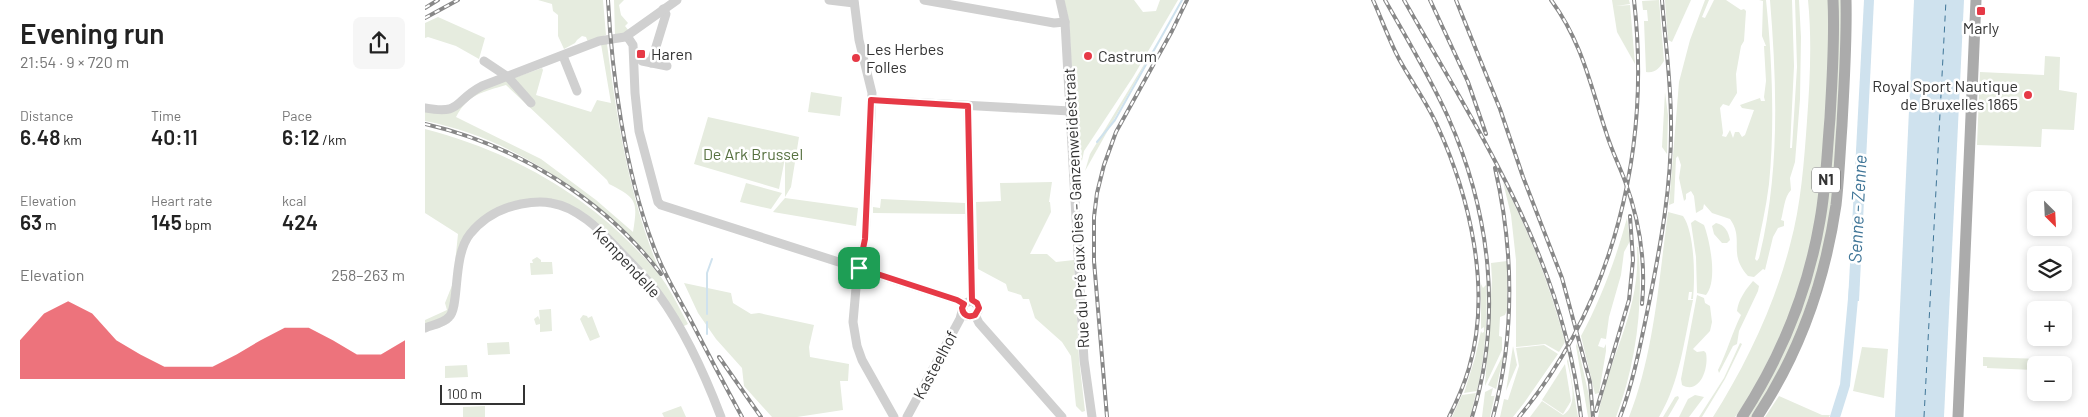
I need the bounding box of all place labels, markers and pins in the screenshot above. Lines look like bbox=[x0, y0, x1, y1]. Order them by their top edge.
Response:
marker: Marly bbox=[1975, 5, 1987, 17]
place label: Marly bbox=[1963, 18, 2000, 37]
place label: Les Herbes Folles bbox=[866, 39, 944, 76]
place label: Haren bbox=[651, 44, 693, 63]
place label: Castrum bbox=[1098, 46, 1157, 65]
marker: Haren bbox=[635, 48, 647, 60]
marker: Castrum bbox=[1082, 50, 1094, 62]
marker: Les Herbes Folles bbox=[850, 52, 862, 64]
place label: Royal Sport Nautique de Bruxelles 1865 bbox=[1872, 76, 2018, 113]
marker: Royal Sport Nautique de Bruxelles 1865 bbox=[2022, 89, 2034, 101]
pin bbox=[838, 247, 880, 289]

